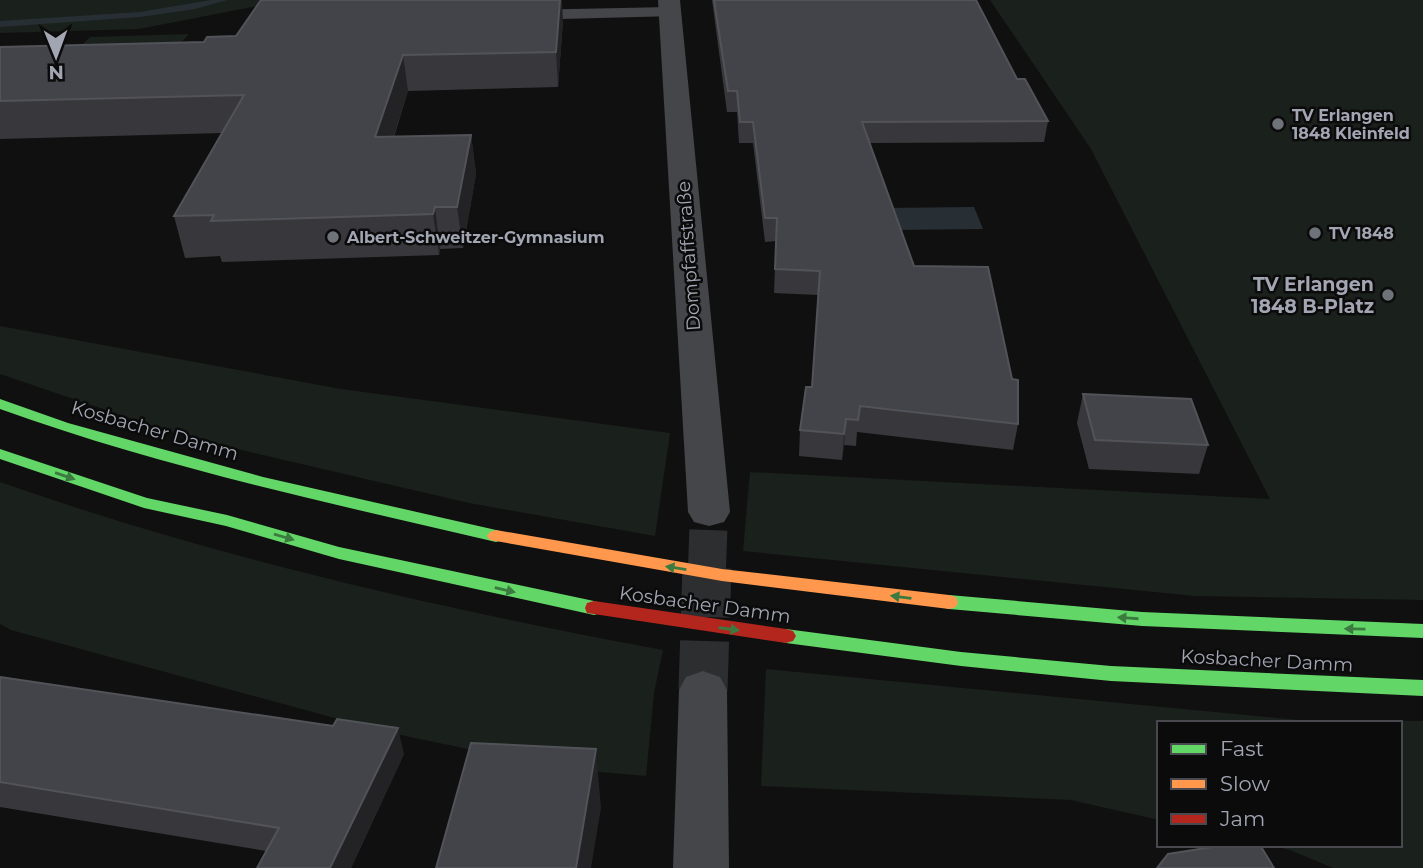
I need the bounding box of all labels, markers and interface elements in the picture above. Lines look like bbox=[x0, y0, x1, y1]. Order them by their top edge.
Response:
north arrow bbox=[21, 21, 91, 91]
text: N bbox=[48, 61, 64, 84]
place label: TV Erlangen 1848 Kleinfeld bbox=[1292, 106, 1410, 143]
marker: TV Erlangen 1848 Kleinfeld bbox=[1270, 116, 1286, 132]
street label: Dompfaffstraße bbox=[672, 180, 705, 332]
place label: TV 1848 bbox=[1329, 224, 1394, 243]
marker: TV 1848 bbox=[1307, 225, 1323, 241]
place label: Albert-Schweitzer-Gymnasium bbox=[346, 228, 605, 247]
marker: Albert-Schweitzer-Gymnasium bbox=[325, 229, 341, 245]
place label: TV Erlangen 1848 B-Platz bbox=[1251, 273, 1374, 318]
marker: TV Erlangen 1848 B-Platz bbox=[1380, 287, 1396, 303]
street label: Kosbacher Damm bbox=[69, 396, 241, 465]
one-way arrow bbox=[54, 471, 75, 482]
one-way arrow bbox=[273, 532, 295, 543]
one-way arrow bbox=[664, 562, 686, 573]
street label: Kosbacher Damm bbox=[618, 581, 792, 628]
one-way arrow bbox=[494, 585, 516, 596]
one-way arrow bbox=[890, 592, 912, 603]
one-way arrow bbox=[1116, 612, 1138, 623]
one-way arrow bbox=[1344, 623, 1366, 635]
one-way arrow bbox=[718, 624, 740, 635]
street label: Kosbacher Damm bbox=[1180, 644, 1354, 677]
legend bbox=[1157, 721, 1402, 847]
text: Fast bbox=[1220, 736, 1264, 761]
text: Slow bbox=[1220, 771, 1270, 796]
text: Jam bbox=[1219, 806, 1265, 831]

